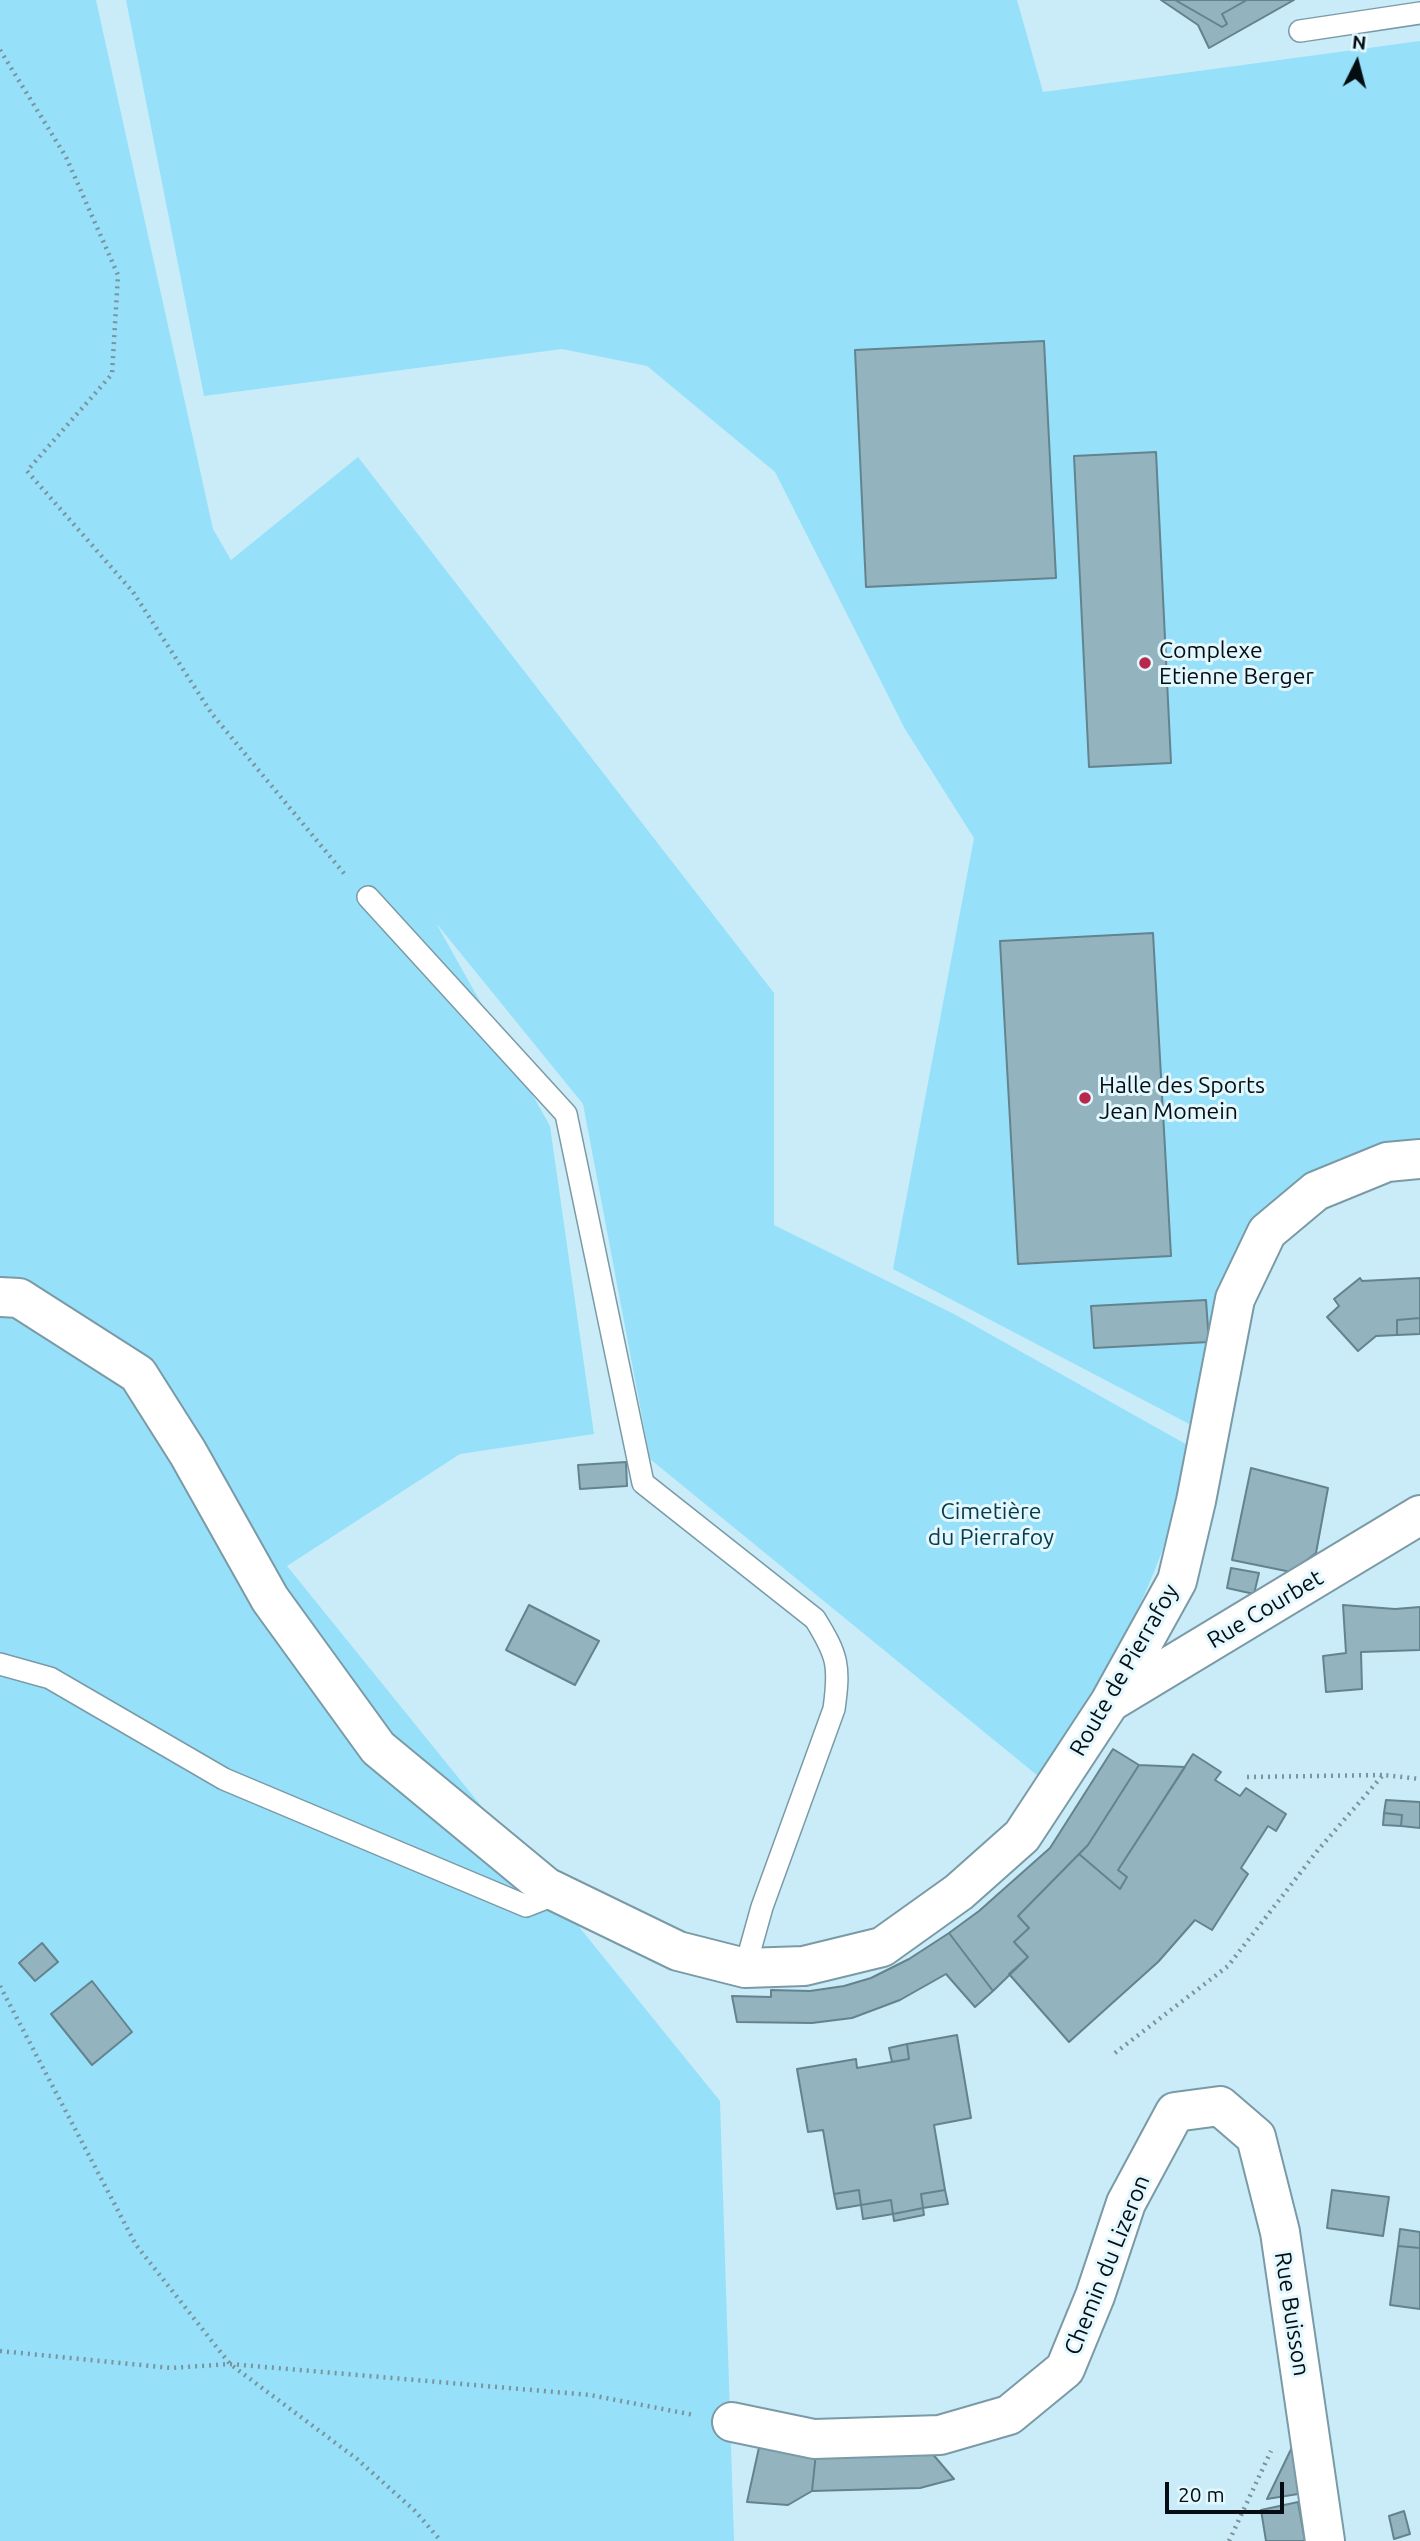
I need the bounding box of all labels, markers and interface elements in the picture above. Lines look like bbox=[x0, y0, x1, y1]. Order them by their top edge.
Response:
north arrow bbox=[1322, 28, 1392, 98]
text: N bbox=[1351, 30, 1367, 54]
place label: Complexe Etienne Berger bbox=[1159, 636, 1314, 690]
marker: Complexe Etienne Berger bbox=[1137, 655, 1153, 671]
place label: Halle des Sports Jean Momein bbox=[1099, 1071, 1265, 1125]
marker: Halle des Sports Jean Momein bbox=[1077, 1090, 1093, 1106]
park label: Cimetière du Pierrafoy bbox=[928, 1497, 1054, 1551]
street label: Rue Courbet bbox=[1202, 1564, 1328, 1654]
street label: Route de Pierrafoy bbox=[1064, 1579, 1184, 1761]
street label: Chemin du Lizeron bbox=[1058, 2171, 1156, 2359]
street label: Rue Buisson bbox=[1269, 2250, 1315, 2378]
scale bar bbox=[1168, 2468, 1287, 2512]
text: 20 m bbox=[1178, 2482, 1225, 2506]

